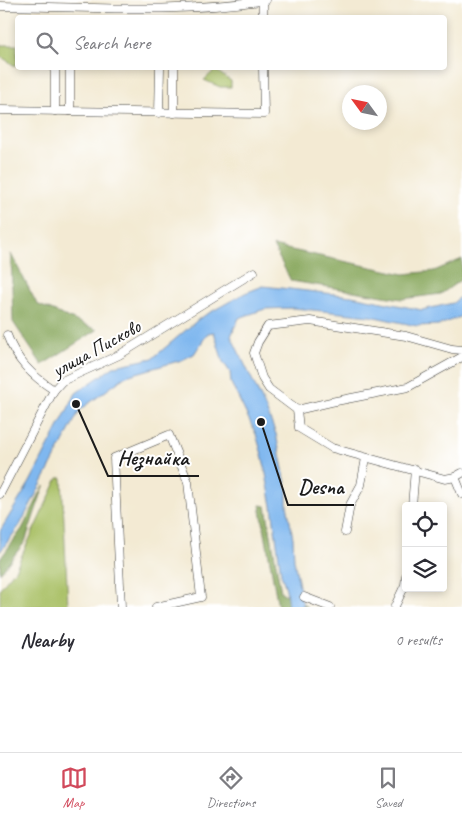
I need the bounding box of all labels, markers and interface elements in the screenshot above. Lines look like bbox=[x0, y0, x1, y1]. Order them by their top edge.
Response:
search box bbox=[15, 15, 447, 70]
icon: search bbox=[33, 29, 61, 57]
text: Search here bbox=[73, 31, 150, 55]
north arrow bbox=[342, 85, 387, 130]
street label: улица Писково bbox=[47, 313, 146, 383]
callout: Незнайка bbox=[108, 440, 199, 476]
text: Незнайка bbox=[118, 445, 190, 472]
callout: Desna bbox=[288, 469, 354, 505]
text: Desna bbox=[298, 474, 345, 500]
map controls bbox=[402, 502, 447, 592]
button: locate bbox=[402, 502, 447, 547]
button: layers bbox=[402, 547, 447, 592]
text: Nearby bbox=[20, 627, 73, 653]
text: 0 results bbox=[395, 630, 442, 650]
tab: Map bbox=[60, 764, 88, 811]
tab: Directions bbox=[207, 764, 255, 811]
tab: Saved bbox=[374, 764, 402, 811]

